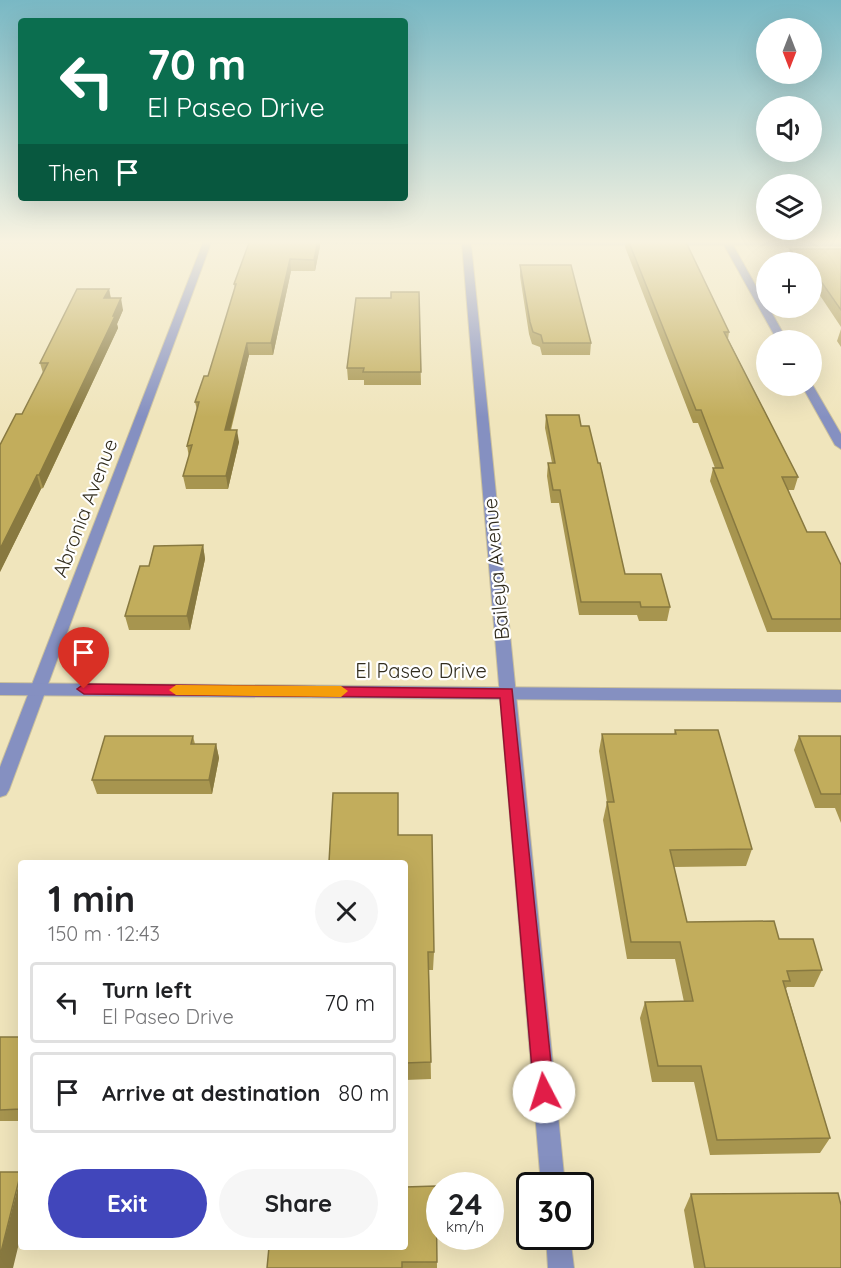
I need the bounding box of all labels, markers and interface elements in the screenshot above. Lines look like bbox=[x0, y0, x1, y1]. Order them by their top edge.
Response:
north arrow bbox=[756, 18, 822, 84]
map controls bbox=[756, 18, 822, 396]
text: 70 m bbox=[147, 38, 246, 91]
icon: left bbox=[48, 42, 126, 120]
text: El Paseo Drive bbox=[147, 90, 325, 124]
button: sound bbox=[756, 96, 822, 162]
icon: arrive bbox=[111, 156, 144, 189]
text: Then bbox=[48, 159, 99, 187]
button: layers bbox=[756, 174, 822, 240]
button: + bbox=[756, 252, 822, 318]
button: − bbox=[756, 330, 822, 396]
street label: Abronia Avenue bbox=[47, 435, 122, 581]
street label: Baileya Avenue bbox=[477, 497, 514, 641]
pin bbox=[58, 627, 109, 689]
icon: arrive bbox=[67, 636, 100, 669]
street label: El Paseo Drive bbox=[355, 658, 487, 683]
text: 1 min bbox=[48, 876, 135, 921]
button: close bbox=[315, 880, 378, 943]
text: 150 m · 12:43 bbox=[48, 921, 160, 946]
text: Turn left bbox=[102, 976, 192, 1004]
icon: left bbox=[51, 986, 84, 1019]
text: 70 m bbox=[325, 989, 375, 1017]
text: El Paseo Drive bbox=[102, 1004, 234, 1029]
position arrow bbox=[512, 1060, 576, 1124]
icon: arrive bbox=[51, 1076, 84, 1109]
text: Arrive at destination bbox=[102, 1079, 320, 1107]
text: 80 m bbox=[338, 1079, 389, 1107]
button: Exit bbox=[48, 1169, 207, 1238]
button: Share bbox=[219, 1169, 378, 1238]
speed limit sign: 30 bbox=[516, 1172, 594, 1250]
text: 24 bbox=[448, 1185, 482, 1223]
text: km/h bbox=[446, 1217, 484, 1236]

